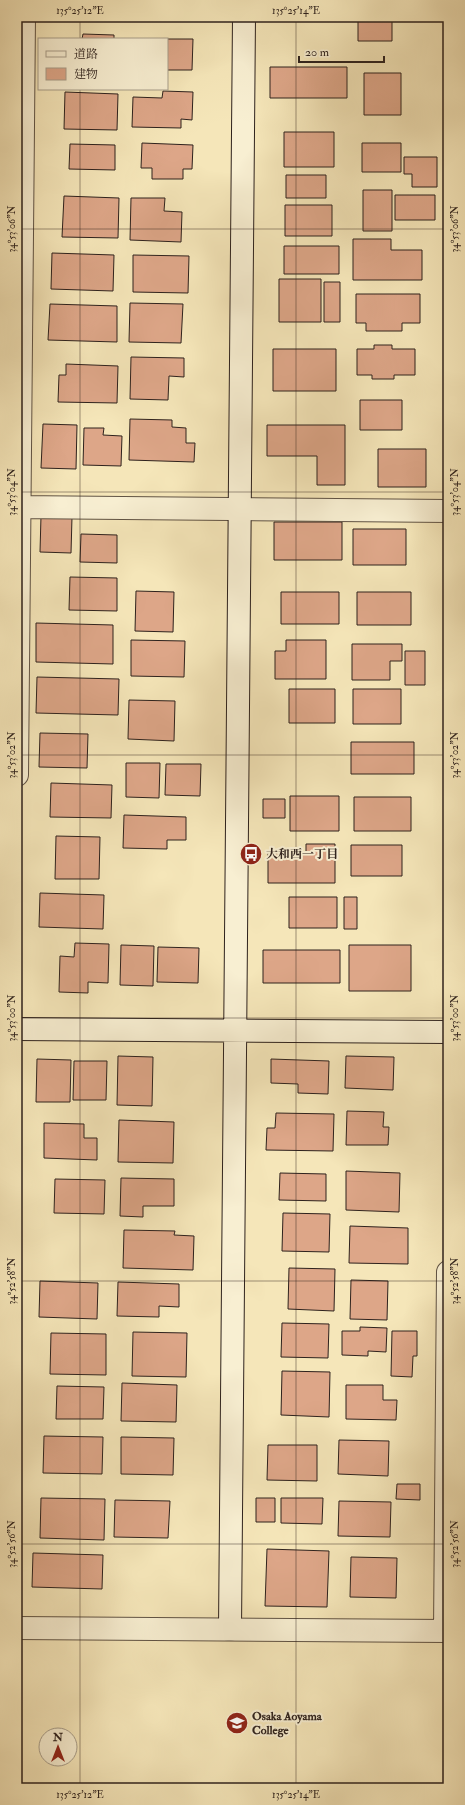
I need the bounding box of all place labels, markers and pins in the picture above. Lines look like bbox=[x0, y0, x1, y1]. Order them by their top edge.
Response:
bus stop icon: 大和西一丁目 bbox=[238, 841, 264, 867]
place label: 大和西一丁目 bbox=[266, 847, 338, 862]
place label: Osaka Aoyama College bbox=[252, 1709, 323, 1738]
school or university icon: Osaka Aoyama College bbox=[224, 1710, 250, 1736]

